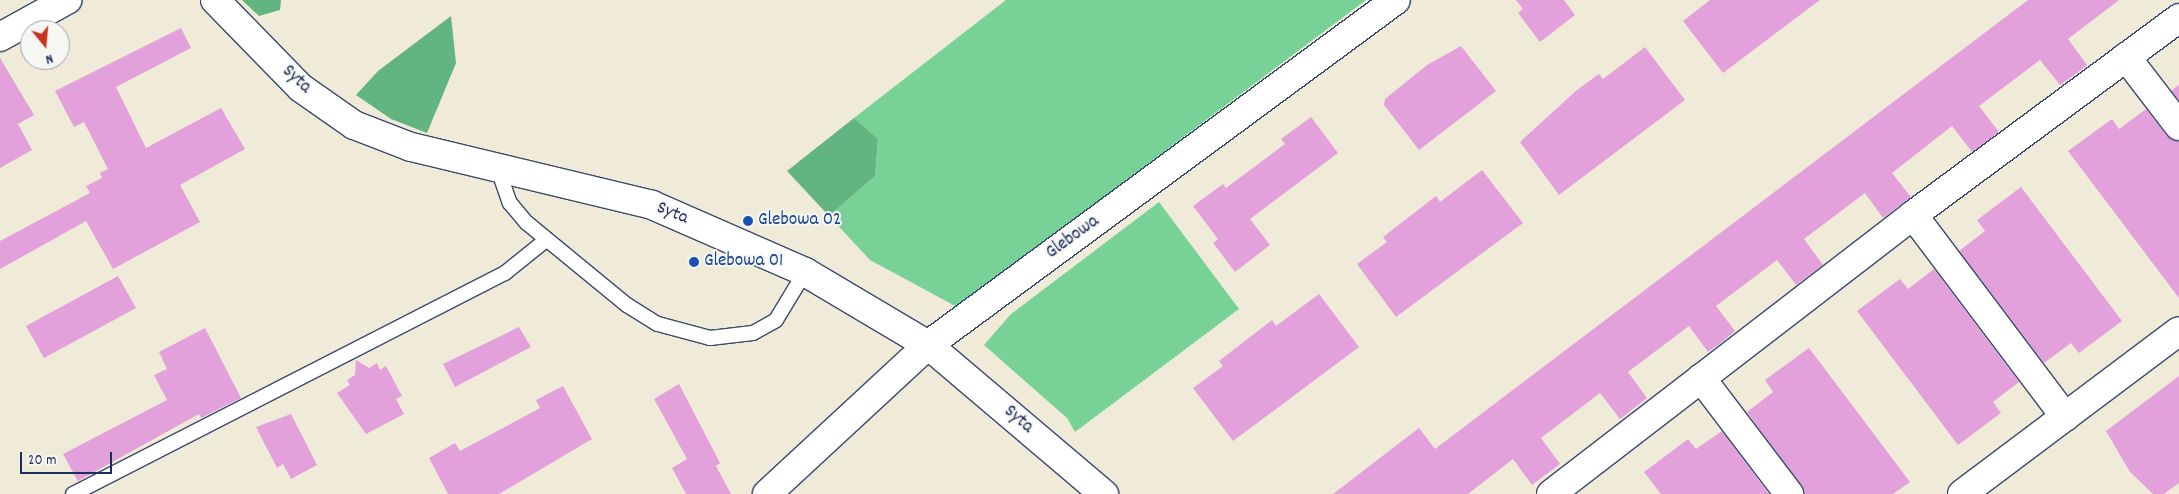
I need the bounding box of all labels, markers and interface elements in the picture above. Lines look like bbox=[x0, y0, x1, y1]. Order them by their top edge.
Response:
north arrow bbox=[20, 20, 70, 70]
text: N bbox=[43, 48, 55, 69]
street label: Syta bbox=[277, 61, 315, 99]
street label: Syta bbox=[653, 197, 691, 231]
place label: Glebowa 02 bbox=[758, 210, 841, 232]
street label: Glebowa bbox=[1042, 211, 1104, 265]
marker: Glebowa 02 bbox=[742, 215, 754, 227]
place label: Glebowa 01 bbox=[704, 251, 783, 273]
marker: Glebowa 01 bbox=[688, 256, 700, 268]
street label: Syta bbox=[998, 401, 1038, 439]
scale bar bbox=[22, 442, 115, 474]
text: 20 m bbox=[28, 450, 56, 472]

